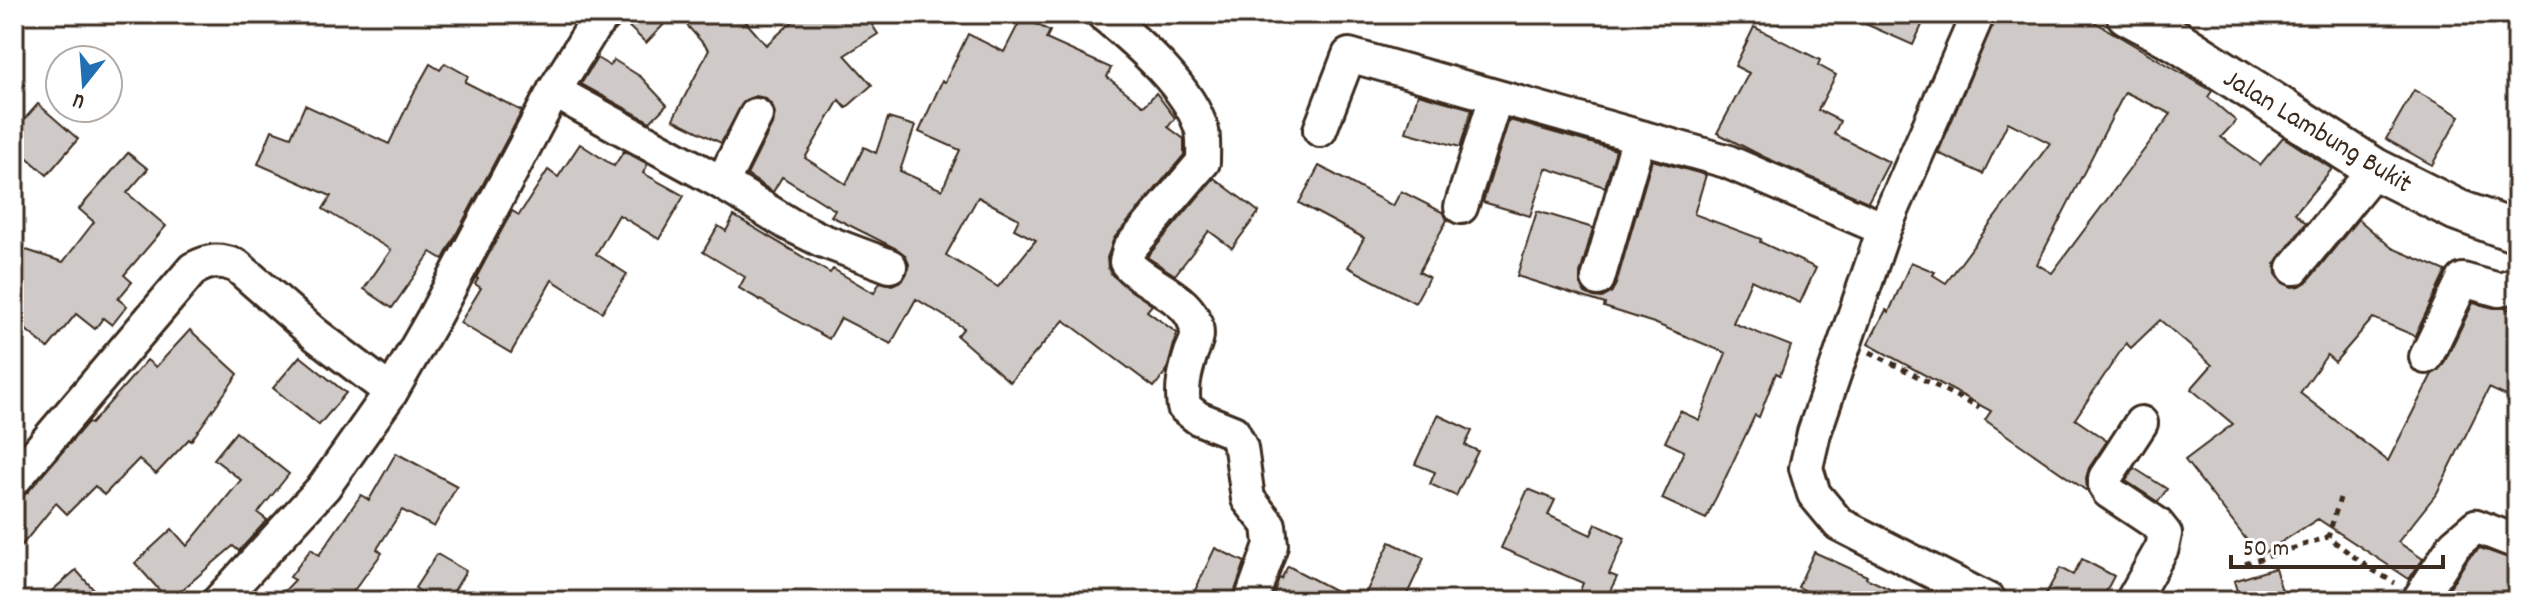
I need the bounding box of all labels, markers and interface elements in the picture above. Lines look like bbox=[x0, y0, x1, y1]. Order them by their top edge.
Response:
north arrow bbox=[44, 44, 124, 124]
street label: Jalan Lambung Bukit bbox=[2214, 61, 2419, 206]
text: U bbox=[70, 83, 89, 116]
scale bar bbox=[2231, 519, 2443, 569]
text: 50 m bbox=[2243, 533, 2289, 567]

